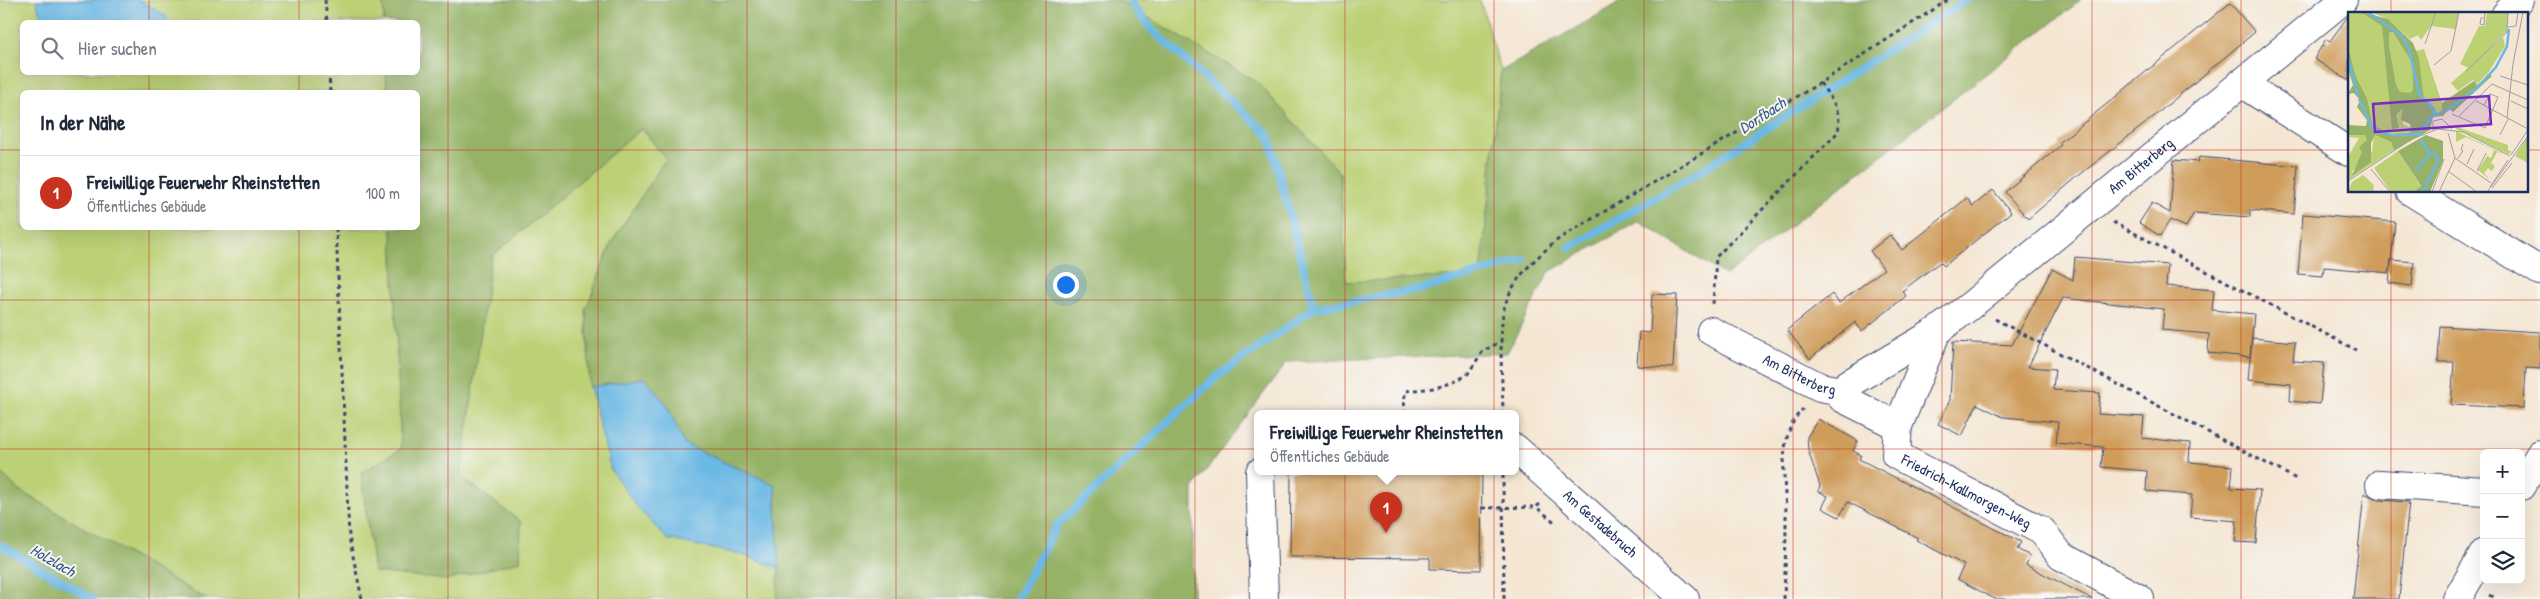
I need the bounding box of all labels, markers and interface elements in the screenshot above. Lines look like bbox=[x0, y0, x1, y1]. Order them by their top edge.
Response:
inset map bbox=[2348, 12, 2528, 192]
search box bbox=[20, 20, 420, 75]
icon: search bbox=[38, 34, 66, 62]
text: Hier suchen bbox=[78, 35, 157, 61]
water label: Dorfbach bbox=[1734, 91, 1791, 138]
text: In der Nähe bbox=[40, 108, 125, 137]
street label: Am Bitterberg bbox=[2104, 132, 2178, 198]
text: Freiwillige Feuerwehr Rheinstetten bbox=[87, 169, 320, 195]
text: 1 bbox=[53, 182, 59, 204]
text: 100 m bbox=[365, 182, 400, 204]
text: Öffentliches Gebäude bbox=[87, 195, 206, 217]
your location bbox=[1053, 272, 1079, 298]
street label: Am Bitterberg bbox=[1759, 348, 1838, 400]
popup bbox=[1254, 410, 1519, 475]
text: Freiwillige Feuerwehr Rheinstetten bbox=[1270, 419, 1503, 445]
text: Öffentliches Gebäude bbox=[1270, 445, 1389, 467]
street label: Friedrich-Kallmorgen-Weg bbox=[1897, 448, 2035, 534]
map controls bbox=[2480, 449, 2525, 584]
button: + bbox=[2480, 449, 2525, 494]
street label: Am Gestadebruch bbox=[1559, 485, 1642, 562]
pin: 1 bbox=[1370, 492, 1402, 533]
button: − bbox=[2480, 494, 2525, 539]
water label: Holzlach bbox=[26, 538, 81, 582]
button: layers bbox=[2480, 539, 2525, 584]

